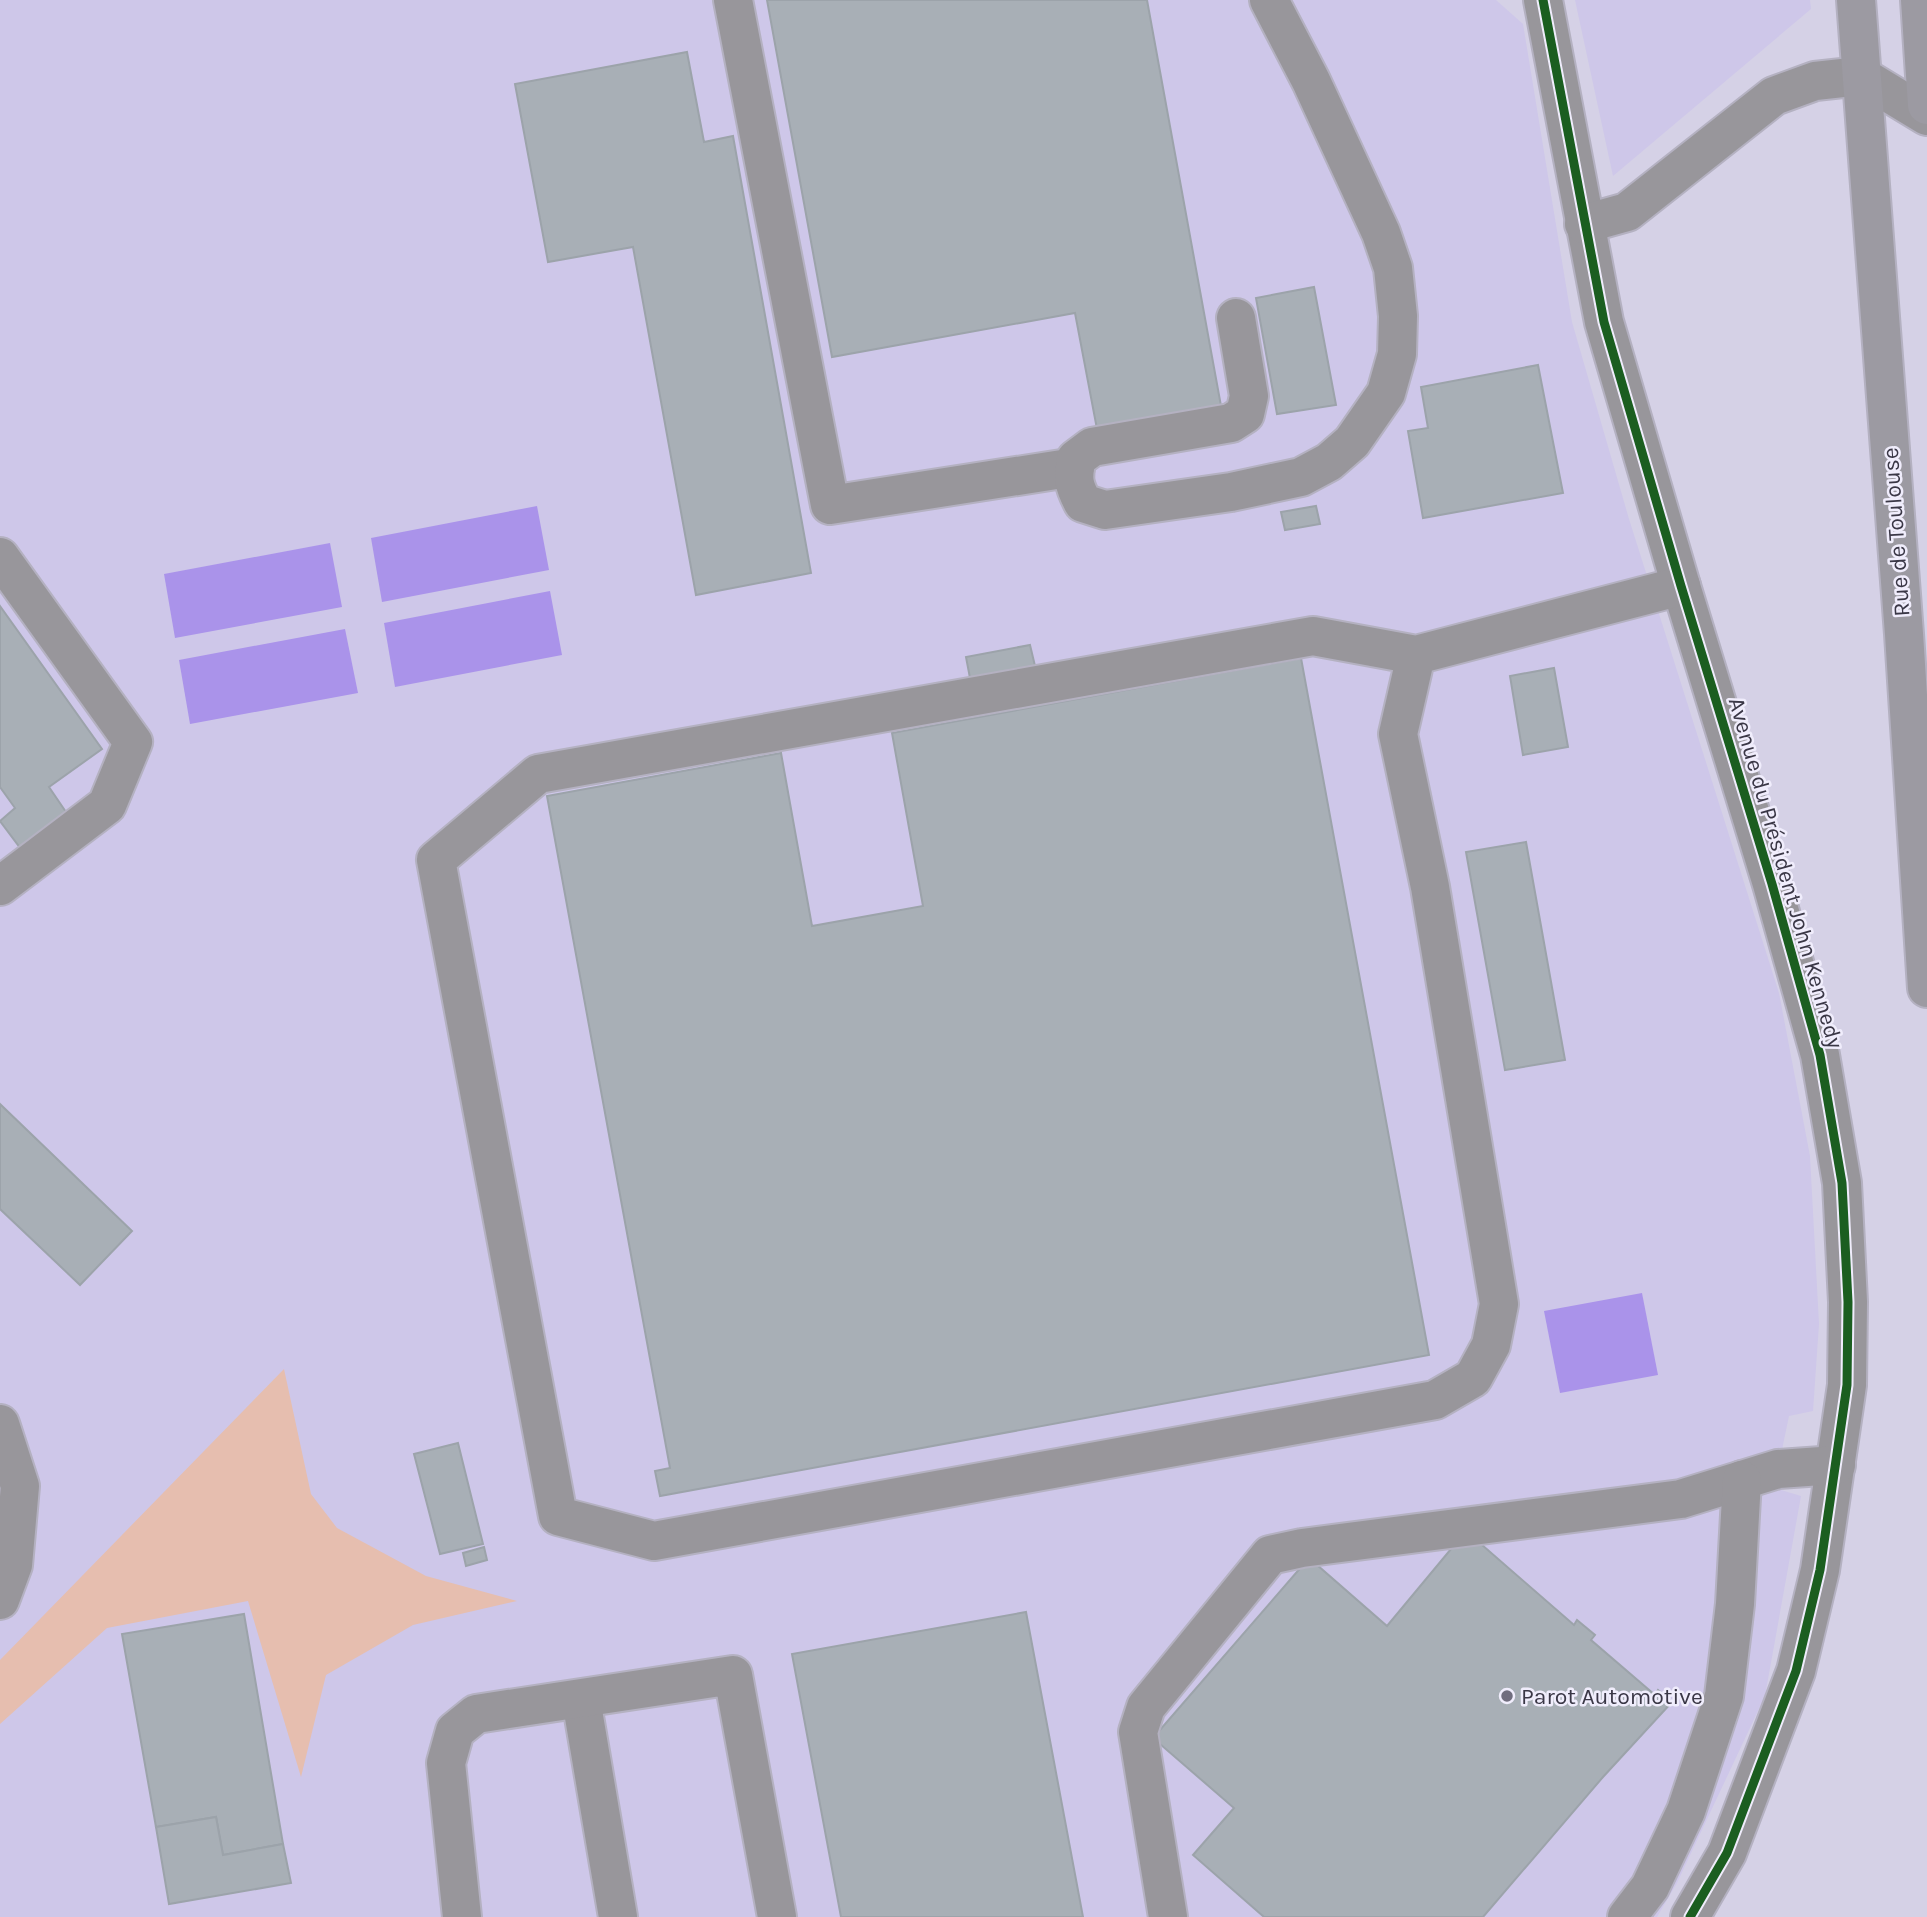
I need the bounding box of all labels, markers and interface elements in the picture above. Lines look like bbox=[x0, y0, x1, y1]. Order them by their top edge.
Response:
street label: Rue de Toulouse bbox=[1877, 447, 1915, 617]
street label: Avenue du Président John Kennedy bbox=[1723, 694, 1849, 1052]
place label: Parot Automotive bbox=[1521, 1683, 1703, 1710]
marker: Parot Automotive bbox=[1499, 1688, 1515, 1704]

